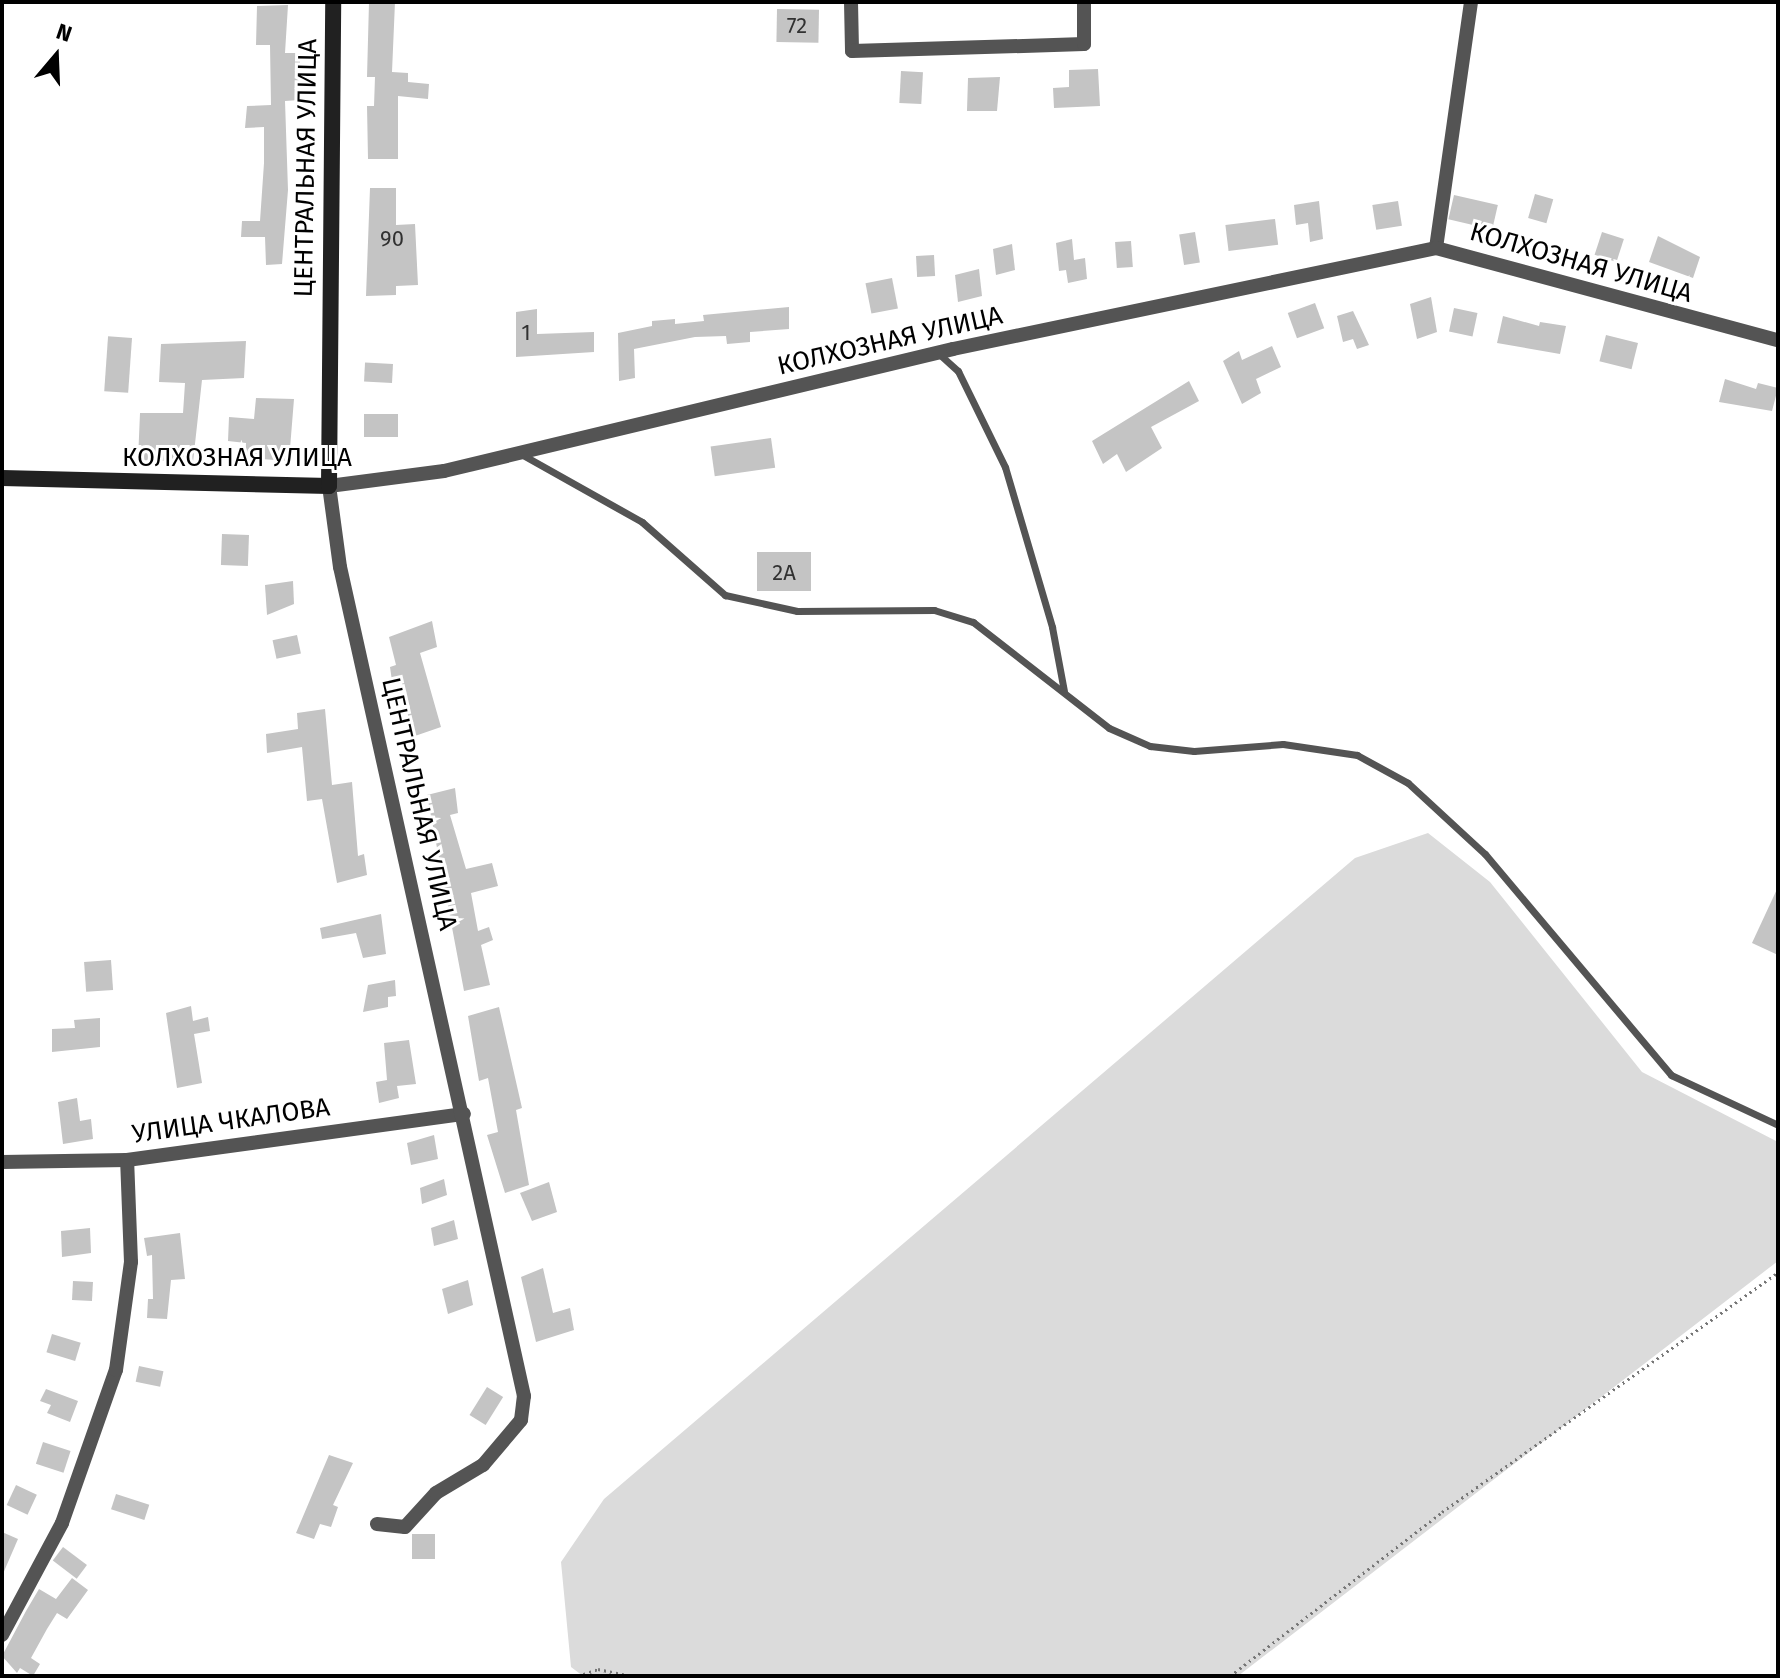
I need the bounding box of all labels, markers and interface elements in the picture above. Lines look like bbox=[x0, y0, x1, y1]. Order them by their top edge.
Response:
house number: 72 bbox=[787, 13, 807, 39]
north arrow bbox=[16, 16, 96, 96]
text: N bbox=[53, 18, 75, 48]
street label: ЦЕНТРАЛЬНАЯ УЛИЦА bbox=[288, 38, 324, 298]
street label: КОЛХОЗНАЯ УЛИЦА bbox=[1466, 216, 1696, 310]
house number: 90 bbox=[380, 226, 404, 252]
street label: КОЛХОЗНАЯ УЛИЦА bbox=[774, 300, 1006, 382]
house number: 1 bbox=[521, 320, 531, 346]
street label: КОЛХОЗНАЯ УЛИЦА bbox=[122, 442, 352, 474]
house number: 2А bbox=[772, 560, 796, 586]
street label: ЦЕНТРАЛЬНАЯ УЛИЦА bbox=[375, 675, 463, 933]
street label: УЛИЦА ЧКАЛОВА bbox=[130, 1092, 332, 1150]

